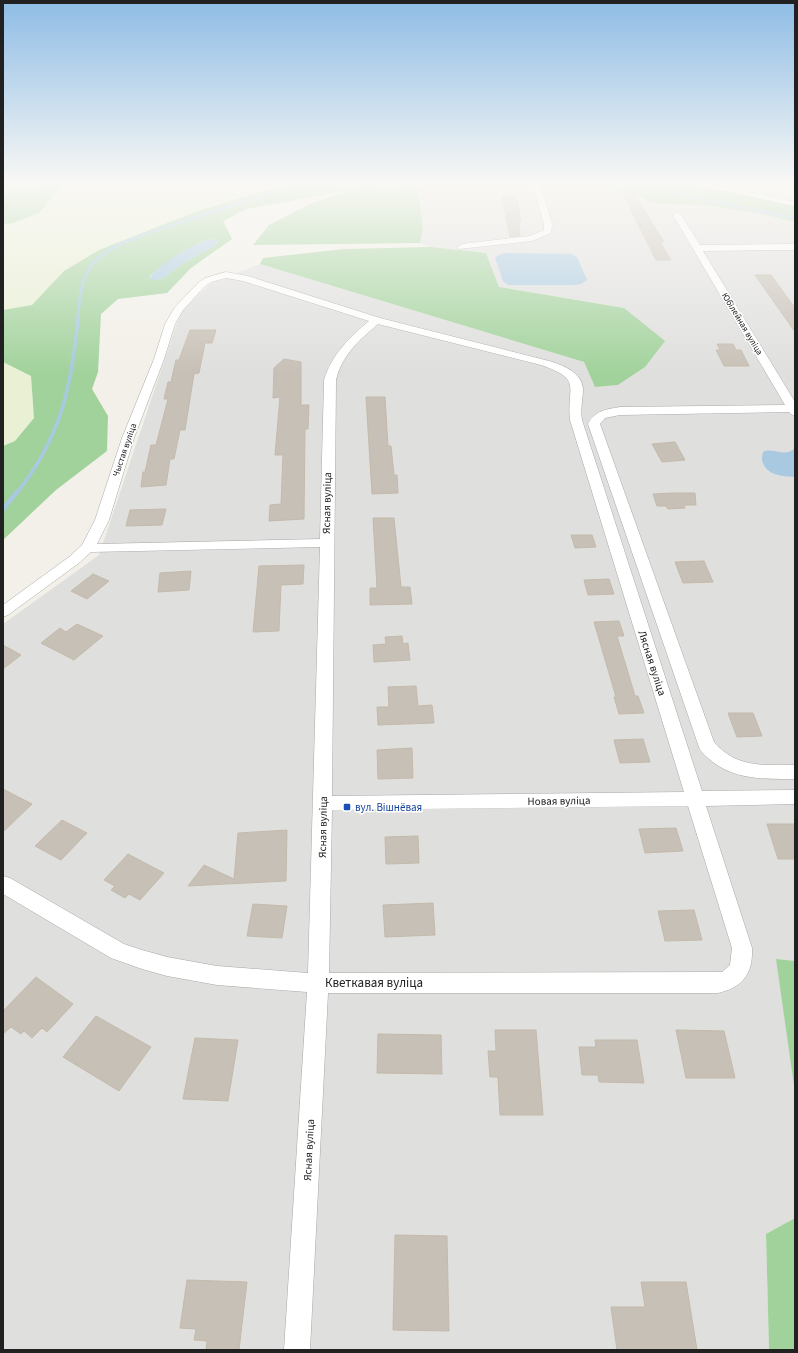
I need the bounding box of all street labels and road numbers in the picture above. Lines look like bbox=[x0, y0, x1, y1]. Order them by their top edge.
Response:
street label: Юбілейная вуліца bbox=[718, 290, 766, 358]
street label: Чыстая вуліца bbox=[110, 422, 140, 478]
street label: Ясная вуліца bbox=[319, 472, 335, 534]
street label: Лясная вуліца bbox=[634, 628, 670, 698]
street label: Новая вуліца bbox=[527, 793, 591, 809]
street label: Ясная вуліца bbox=[315, 796, 331, 858]
street label: Кветкавая вуліца bbox=[325, 974, 423, 992]
street label: Ясная вуліца bbox=[300, 1119, 318, 1181]

